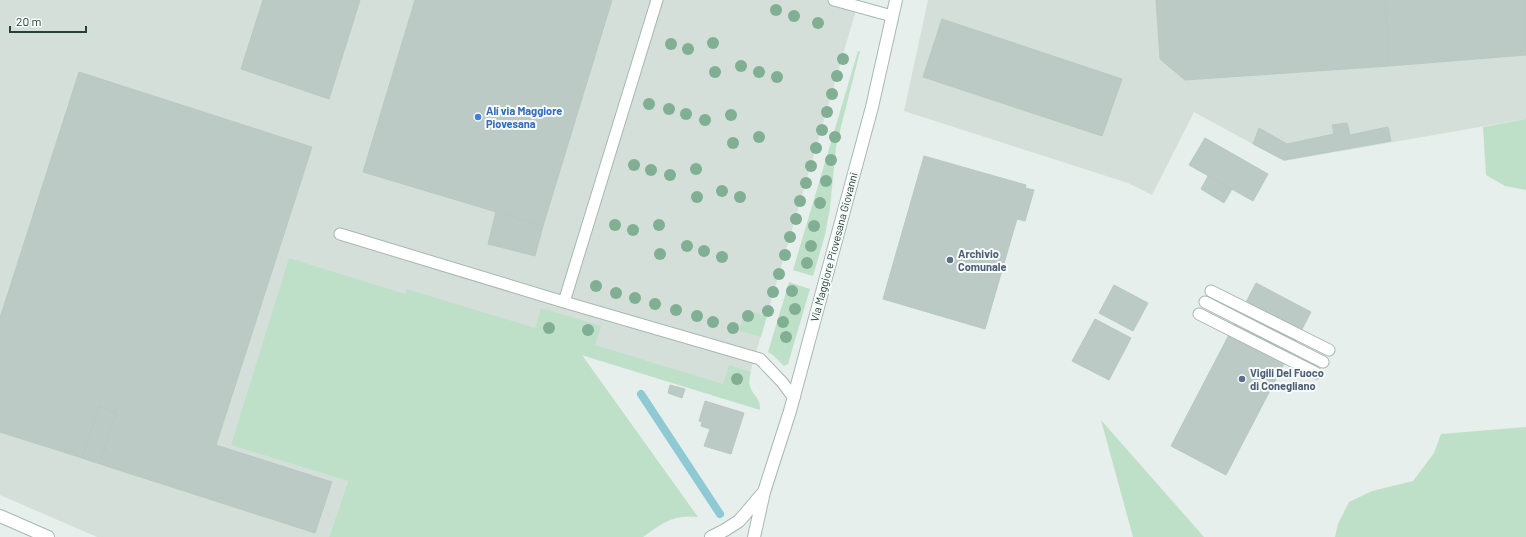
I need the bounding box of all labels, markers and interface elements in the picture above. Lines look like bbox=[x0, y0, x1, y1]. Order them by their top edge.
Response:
scale bar bbox=[10, 8, 86, 34]
text: 20 m bbox=[16, 14, 42, 28]
place label: Alí via Maggiore Piovesana bbox=[486, 104, 562, 130]
marker: Alí via Maggiore Piovesana bbox=[473, 112, 483, 122]
street label: Via Maggiore Piovesana Giovanni bbox=[807, 170, 860, 323]
place label: Archivio Comunale bbox=[958, 247, 1007, 273]
marker: Archivio Comunale bbox=[945, 255, 955, 265]
place label: Vigili Del Fuoco di Conegliano bbox=[1250, 366, 1324, 392]
marker: Vigili Del Fuoco di Conegliano bbox=[1237, 374, 1247, 384]

